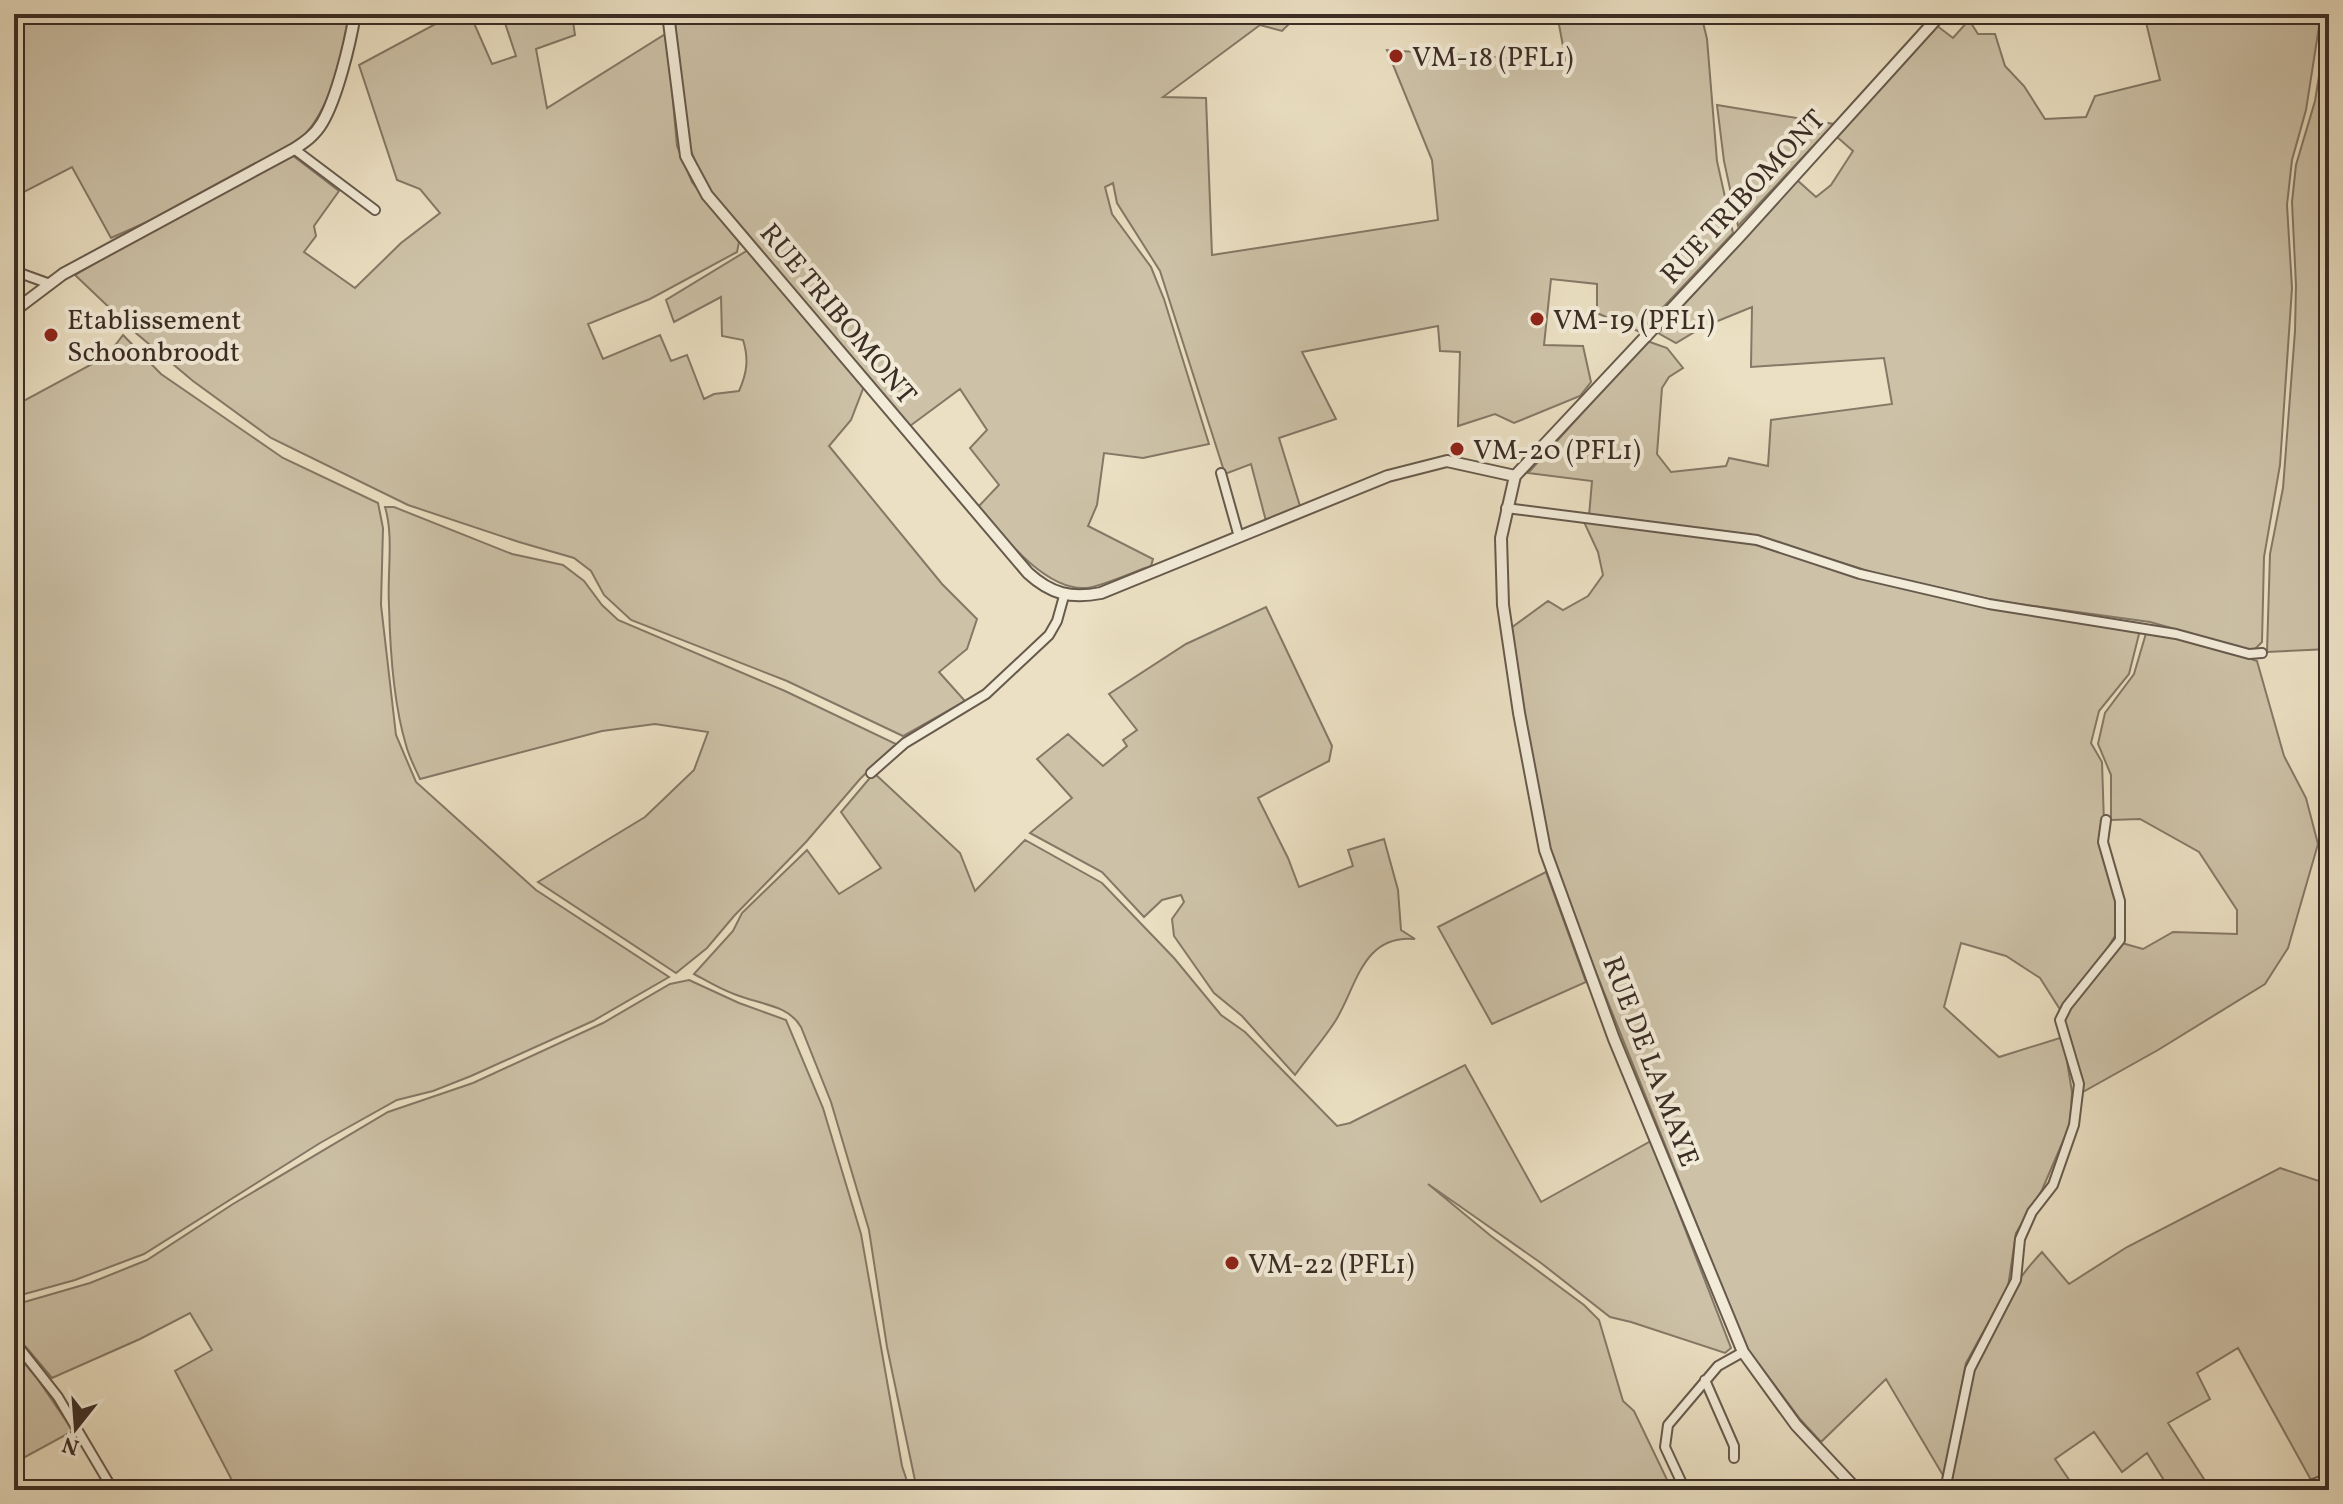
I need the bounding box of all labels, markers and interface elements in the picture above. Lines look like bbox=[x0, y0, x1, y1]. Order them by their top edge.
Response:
place label: VM-18 (PFL1) bbox=[1412, 39, 1573, 78]
marker: VM-18 (PFL1) bbox=[1387, 47, 1405, 65]
street label: RUE TRIBOMONT bbox=[1653, 102, 1835, 294]
street label: RUE TRIBOMONT bbox=[750, 216, 925, 414]
place label: Etablissement Schoonbroodt bbox=[67, 302, 241, 373]
place label: VM-19 (PFL1) bbox=[1553, 302, 1715, 341]
marker: VM-19 (PFL1) bbox=[1528, 310, 1546, 328]
marker: Etablissement Schoonbroodt bbox=[42, 326, 60, 344]
place label: VM-20 (PFL1) bbox=[1473, 432, 1641, 471]
marker: VM-20 (PFL1) bbox=[1448, 440, 1466, 458]
street label: RUE DE LA MAYE bbox=[1592, 951, 1708, 1173]
place label: VM-22 (PFL1) bbox=[1248, 1246, 1414, 1285]
marker: VM-22 (PFL1) bbox=[1223, 1254, 1241, 1272]
north arrow bbox=[36, 1388, 116, 1468]
text: N bbox=[59, 1428, 83, 1462]

